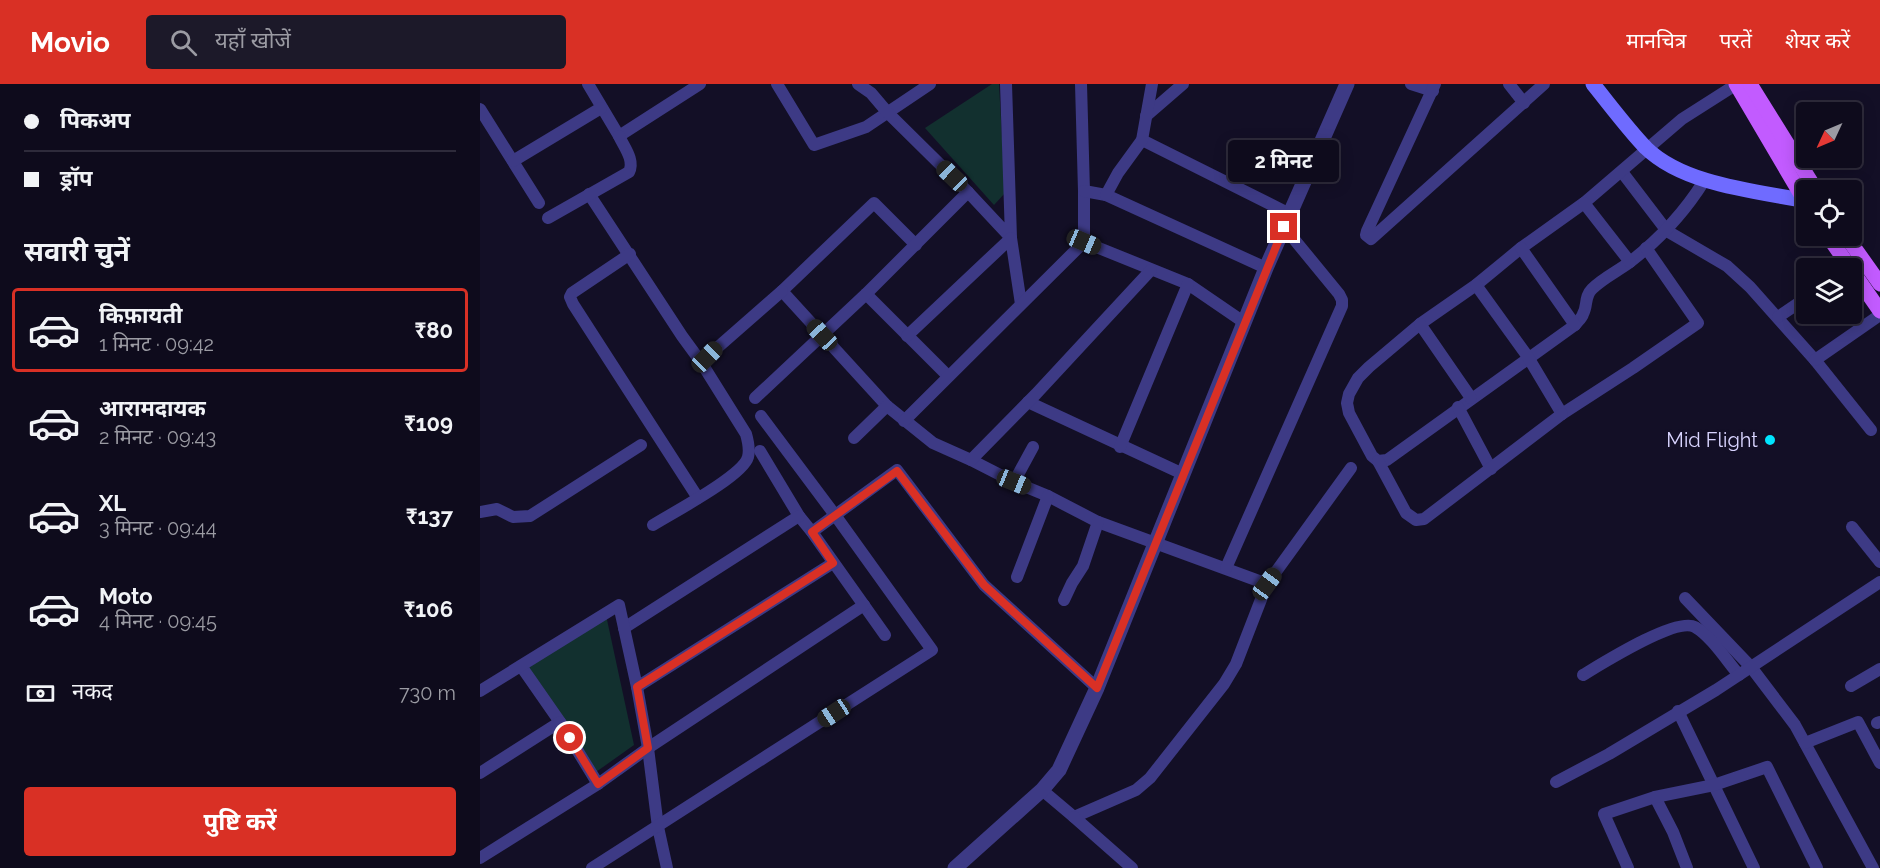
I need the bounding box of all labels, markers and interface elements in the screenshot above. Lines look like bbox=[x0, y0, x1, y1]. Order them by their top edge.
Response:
search box bbox=[146, 15, 566, 69]
text: Movio bbox=[30, 26, 110, 59]
icon: search bbox=[167, 26, 200, 59]
text: यहाँ खोजें bbox=[215, 27, 291, 53]
text: मानचित्र bbox=[1626, 28, 1686, 53]
text: परतें bbox=[1719, 28, 1752, 53]
text: शेयर करें bbox=[1785, 28, 1850, 53]
north arrow bbox=[1796, 102, 1862, 168]
map controls bbox=[1796, 102, 1862, 324]
text: पिकअप bbox=[60, 107, 131, 133]
callout: 2 मिनट bbox=[1228, 140, 1340, 182]
text: 2 मिनट bbox=[1254, 149, 1313, 173]
car bbox=[933, 157, 971, 195]
text: ड्रॉप bbox=[60, 165, 93, 191]
button: locate bbox=[1796, 180, 1862, 246]
route end bbox=[1270, 213, 1297, 240]
car bbox=[1064, 227, 1104, 257]
text: सवारी चुनें bbox=[24, 236, 130, 267]
button: layers bbox=[1796, 258, 1862, 324]
text: किफ़ायती bbox=[99, 302, 183, 328]
icon: car bbox=[27, 303, 81, 357]
car bbox=[803, 316, 841, 354]
text: ₹80 bbox=[414, 317, 453, 343]
text: 1 मिनट · 09:42 bbox=[99, 332, 214, 356]
car bbox=[688, 338, 726, 376]
text: आरामदायक bbox=[99, 395, 206, 421]
icon: car bbox=[27, 396, 81, 450]
text: ₹109 bbox=[404, 410, 453, 436]
text: 2 मिनट · 09:43 bbox=[99, 425, 216, 449]
place label: Mid Flight bbox=[1666, 428, 1758, 452]
marker: Mid Flight bbox=[1763, 433, 1777, 447]
car bbox=[994, 467, 1034, 497]
icon: car bbox=[27, 489, 81, 543]
text: XL bbox=[99, 490, 126, 516]
text: ₹137 bbox=[406, 503, 453, 529]
text: 3 मिनट · 09:44 bbox=[99, 516, 217, 540]
car bbox=[1249, 564, 1285, 604]
icon: car bbox=[27, 582, 81, 636]
text: Moto bbox=[99, 583, 153, 609]
text: ₹106 bbox=[403, 596, 453, 622]
text: 4 मिनट · 09:45 bbox=[99, 609, 217, 633]
icon: cash bbox=[24, 677, 57, 710]
text: नकद bbox=[72, 678, 113, 704]
text: 730 m bbox=[399, 681, 456, 705]
car bbox=[814, 696, 854, 730]
route start bbox=[556, 724, 583, 751]
button: पुष्टि करें bbox=[24, 787, 456, 856]

